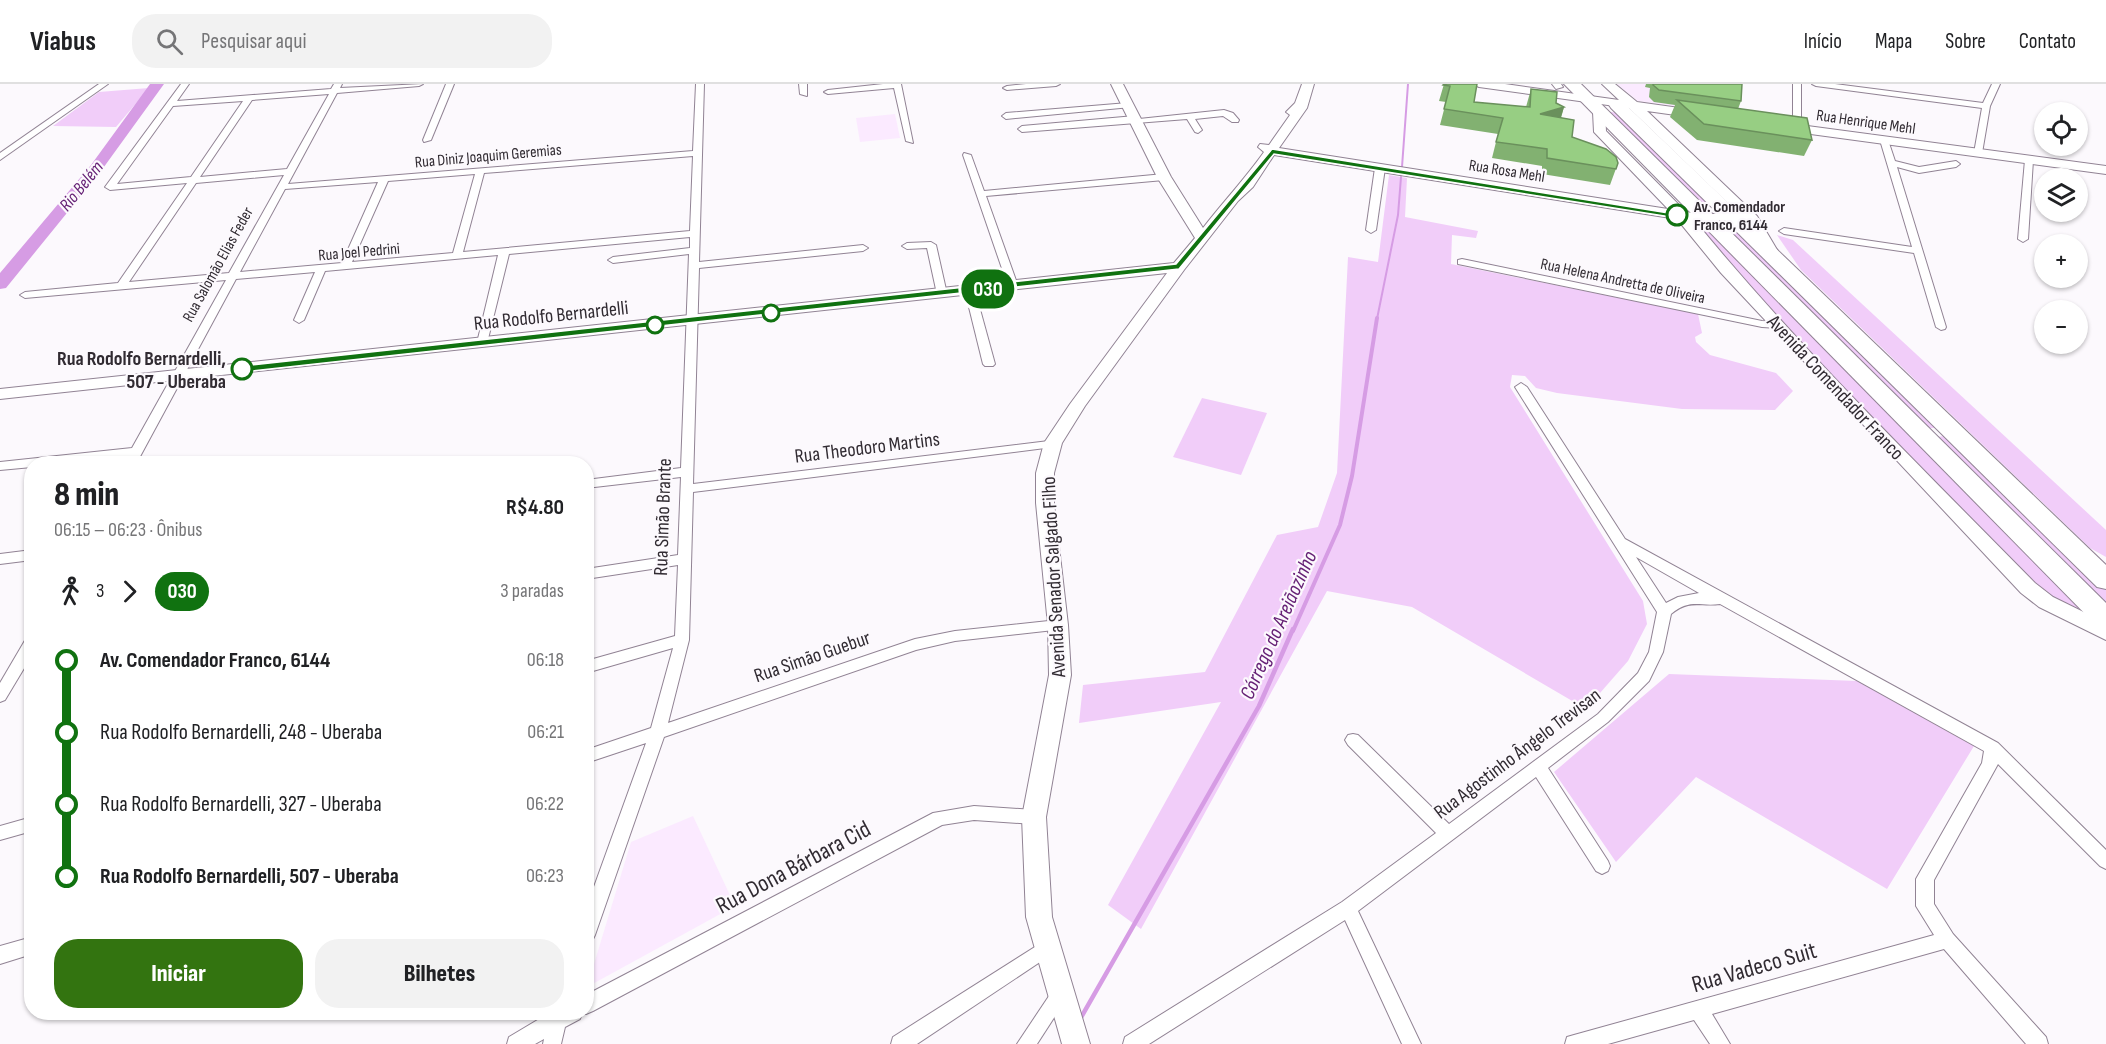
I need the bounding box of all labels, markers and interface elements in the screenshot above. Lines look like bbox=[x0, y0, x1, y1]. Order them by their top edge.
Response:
search box bbox=[132, 14, 552, 68]
text: Viabus bbox=[30, 25, 96, 58]
icon: search bbox=[153, 25, 186, 58]
text: Pesquisar aqui bbox=[201, 28, 306, 55]
text: Início bbox=[1804, 29, 1842, 54]
text: Mapa bbox=[1875, 29, 1912, 54]
text: Sobre bbox=[1945, 29, 1986, 54]
text: Contato bbox=[2019, 29, 2076, 54]
map controls bbox=[2034, 102, 2088, 354]
button: locate bbox=[2034, 102, 2088, 156]
street label: Rua Henrique Mehl bbox=[1815, 106, 1917, 139]
street label: Rua Diniz Joaquim Geremias bbox=[414, 141, 563, 172]
street label: Rua Rosa Mehl bbox=[1467, 156, 1546, 187]
water label: Rio Belém bbox=[55, 157, 108, 215]
button: layers bbox=[2034, 168, 2088, 222]
place label: Av. Comendador Franco, 6144 bbox=[1693, 198, 1785, 235]
street label: Rua Salomão Elias Feder bbox=[179, 204, 258, 325]
marker: Av. Comendador Franco, 6144 bbox=[1666, 204, 1688, 226]
button: + bbox=[2034, 234, 2088, 288]
street label: Rua Joel Pedrini bbox=[318, 239, 401, 266]
street label: Rua Helena Andretta de Oliveira bbox=[1539, 255, 1707, 308]
line badge: 030 bbox=[954, 270, 1022, 308]
text: 030 bbox=[973, 277, 1003, 302]
street label: Rua Rodolfo Bernardelli bbox=[473, 296, 630, 336]
button: − bbox=[2034, 300, 2088, 354]
unlabelled marker bbox=[762, 304, 780, 322]
street label: Avenida Comendador Franco bbox=[1761, 309, 1909, 465]
unlabelled marker bbox=[646, 316, 664, 334]
place label: Rua Rodolfo Bernardelli, 507 - Uberaba bbox=[57, 347, 226, 394]
marker: Rua Rodolfo Bernardelli, 507 - Uberaba bbox=[231, 358, 253, 380]
street label: Rua Theodoro Martins bbox=[793, 427, 941, 469]
street label: Rua Simão Brante bbox=[649, 458, 677, 576]
text: 8 min bbox=[54, 475, 119, 515]
street label: Avenida Senador Salgado Filho bbox=[1037, 476, 1071, 679]
text: R$4.80 bbox=[506, 494, 564, 521]
text: 06:15 – 06:23 · Ônibus bbox=[54, 518, 202, 542]
water label: Córrego do Areiãozinho bbox=[1235, 547, 1323, 703]
icon: walk bbox=[54, 575, 87, 608]
icon: forward bbox=[113, 575, 146, 608]
text: 3 bbox=[96, 579, 104, 603]
text: 030 bbox=[167, 579, 197, 604]
text: 3 paradas bbox=[500, 579, 564, 603]
street label: Rua Simão Guebur bbox=[751, 626, 874, 688]
text: Av. Comendador Franco, 6144 bbox=[100, 647, 330, 674]
text: 06:18 bbox=[527, 648, 564, 672]
street label: Rua Agostinho Ângelo Trevisan bbox=[1429, 683, 1606, 824]
text: Rua Rodolfo Bernardelli, 248 - Uberaba bbox=[100, 719, 382, 746]
text: 06:21 bbox=[527, 720, 564, 744]
text: Rua Rodolfo Bernardelli, 327 - Uberaba bbox=[100, 791, 382, 818]
text: 06:22 bbox=[526, 792, 564, 816]
street label: Rua Dona Bárbara Cid bbox=[711, 814, 876, 920]
text: Rua Rodolfo Bernardelli, 507 - Uberaba bbox=[100, 863, 399, 890]
text: 06:23 bbox=[526, 864, 564, 888]
street label: Rua Vadeco Suit bbox=[1688, 936, 1820, 999]
button: Iniciar bbox=[54, 939, 303, 1008]
button: Bilhetes bbox=[315, 939, 564, 1008]

